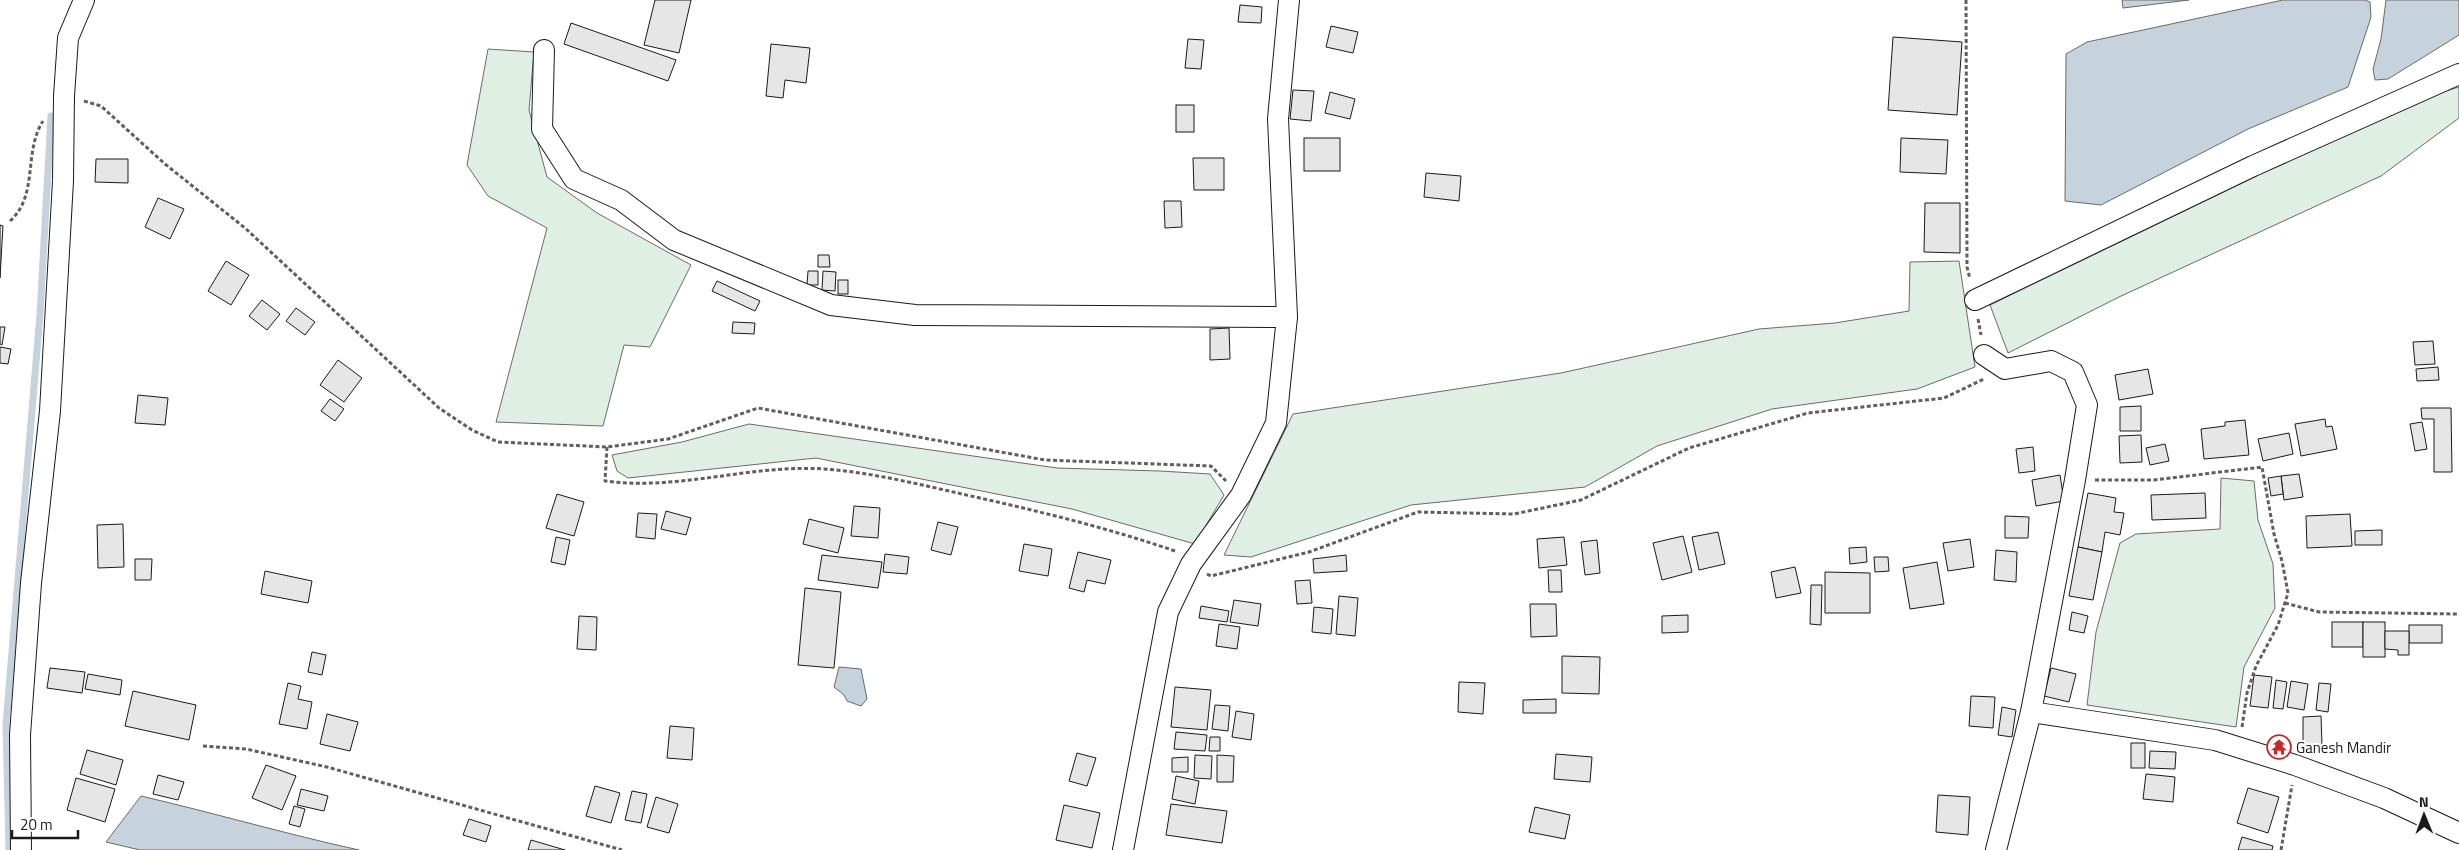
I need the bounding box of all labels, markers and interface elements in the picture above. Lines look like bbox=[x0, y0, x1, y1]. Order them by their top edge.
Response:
temple icon: Ganesh Mandir bbox=[2266, 734, 2292, 760]
place label: Ganesh Mandir bbox=[2296, 736, 2391, 759]
north arrow bbox=[2399, 790, 2449, 840]
text: N bbox=[2419, 791, 2429, 812]
scale bar bbox=[12, 808, 79, 840]
text: 20 m bbox=[20, 813, 53, 836]

